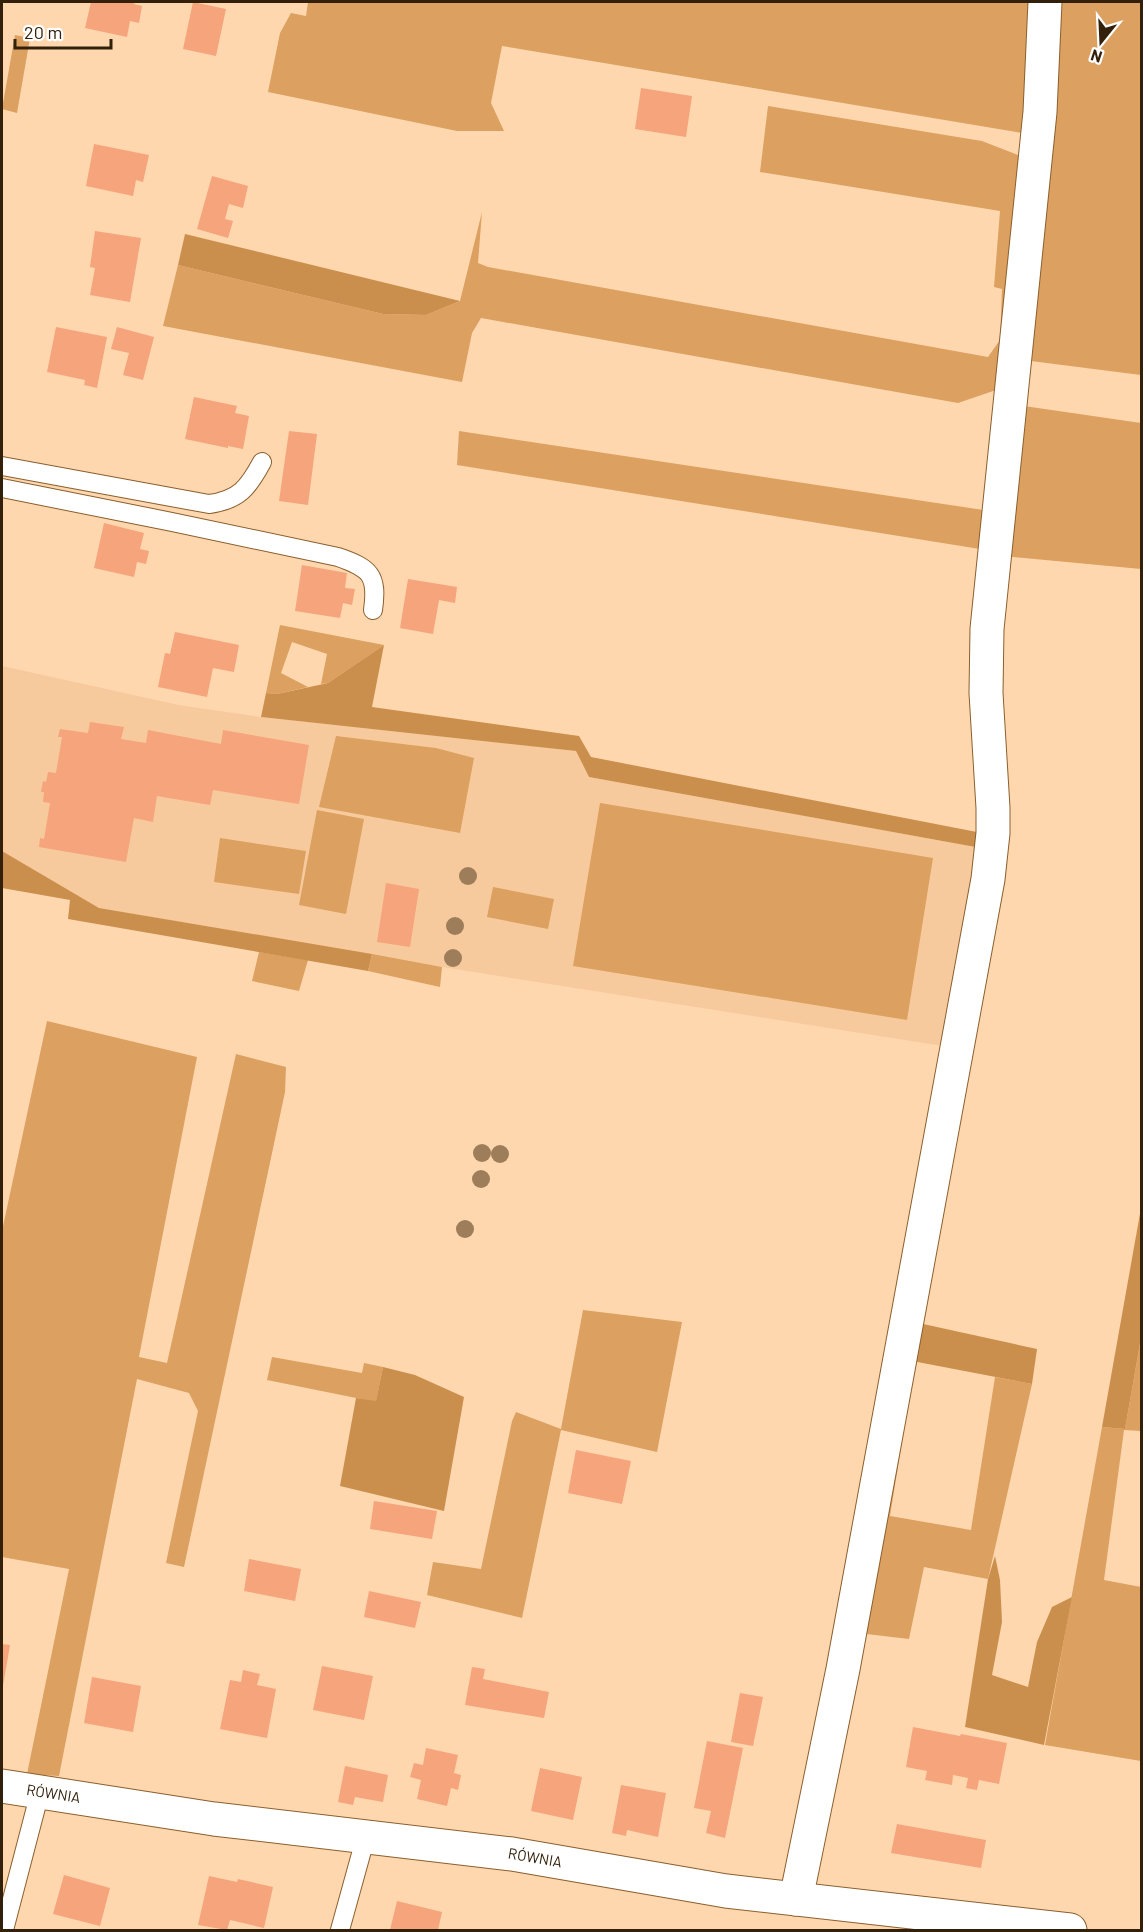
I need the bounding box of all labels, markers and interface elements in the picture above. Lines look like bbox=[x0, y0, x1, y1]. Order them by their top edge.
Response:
scale bar bbox=[15, 12, 111, 50]
north arrow bbox=[1071, 12, 1131, 72]
text: 20 m bbox=[24, 21, 62, 43]
text: N bbox=[1088, 46, 1104, 67]
street label: RÓWNIA bbox=[25, 1780, 82, 1806]
street label: RÓWNIA bbox=[507, 1843, 564, 1871]

